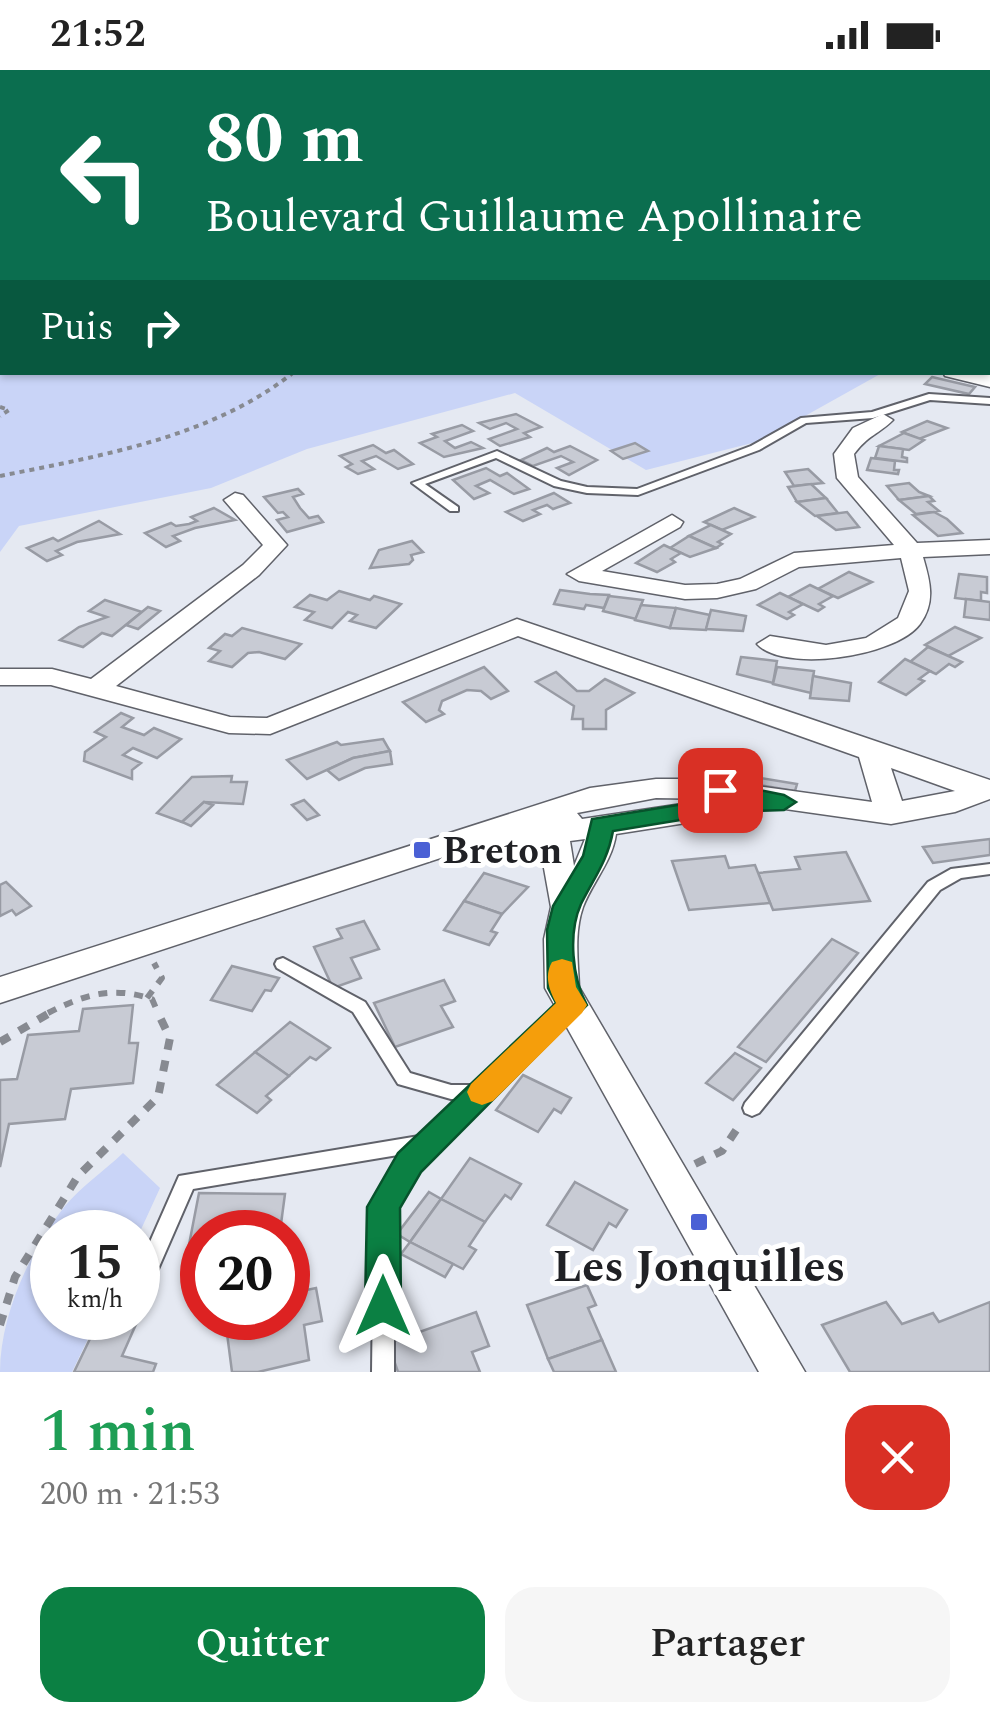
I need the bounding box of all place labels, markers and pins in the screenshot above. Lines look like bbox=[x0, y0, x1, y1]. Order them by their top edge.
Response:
pin bbox=[678, 748, 763, 833]
place label: Breton bbox=[442, 823, 563, 881]
marker: Breton bbox=[411, 839, 433, 861]
marker: Les Jonquilles bbox=[688, 1211, 710, 1233]
place label: Les Jonquilles bbox=[553, 1233, 845, 1302]

